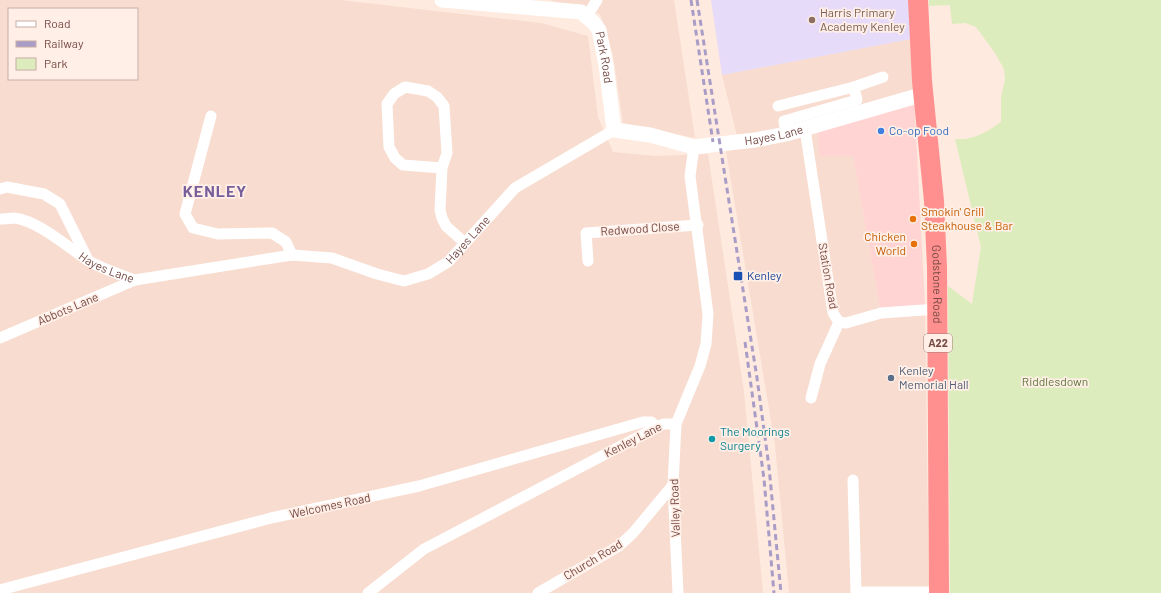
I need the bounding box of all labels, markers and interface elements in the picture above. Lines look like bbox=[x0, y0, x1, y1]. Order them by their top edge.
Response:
place label: Harris Primary Academy Kenley bbox=[820, 5, 905, 33]
legend bbox=[8, 8, 138, 80]
marker: Harris Primary Academy Kenley bbox=[807, 15, 817, 25]
text: Road bbox=[44, 16, 71, 30]
street label: Park Road bbox=[593, 30, 616, 84]
text: Railway bbox=[44, 36, 84, 50]
text: Park bbox=[44, 56, 68, 70]
street label: Hayes Lane bbox=[744, 121, 804, 147]
place label: Co-op Food bbox=[889, 123, 949, 137]
marker: Co-op Food bbox=[876, 126, 886, 136]
district label: KENLEY bbox=[183, 181, 247, 200]
place label: Smokin' Grill Steakhouse & Bar bbox=[921, 204, 1013, 232]
street label: Hayes Lane bbox=[442, 213, 492, 266]
marker: Smokin' Grill Steakhouse & Bar bbox=[908, 214, 918, 224]
street label: Redwood Close bbox=[600, 218, 680, 238]
place label: Chicken World bbox=[864, 229, 906, 257]
marker: Chicken World bbox=[909, 239, 919, 249]
street label: Station Road bbox=[816, 242, 842, 310]
street label: Godstone Road bbox=[930, 245, 945, 324]
street label: Hayes Lane bbox=[76, 248, 136, 285]
place label: Kenley bbox=[747, 268, 782, 282]
marker: Kenley bbox=[732, 270, 744, 282]
street label: Abbots Lane bbox=[35, 289, 100, 327]
road number: A22 bbox=[924, 334, 952, 352]
place label: Kenley Memorial Hall bbox=[899, 363, 969, 391]
marker: Kenley Memorial Hall bbox=[886, 373, 896, 383]
park label: Riddlesdown bbox=[1022, 374, 1088, 388]
street label: Kenley Lane bbox=[601, 419, 664, 460]
place label: The Moorings Surgery bbox=[720, 424, 790, 452]
marker: The Moorings Surgery bbox=[707, 434, 717, 444]
street label: Valley Road bbox=[666, 478, 682, 538]
street label: Welcomes Road bbox=[288, 490, 372, 520]
street label: Church Road bbox=[561, 536, 624, 582]

